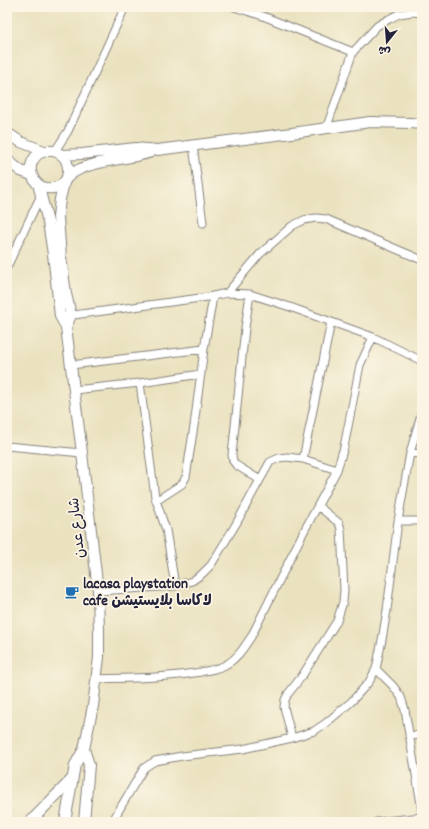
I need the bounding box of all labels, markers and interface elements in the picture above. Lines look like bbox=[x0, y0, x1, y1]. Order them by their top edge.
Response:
north arrow bbox=[367, 22, 407, 62]
text: ش bbox=[377, 40, 393, 59]
street label: شارع عدن bbox=[64, 496, 92, 559]
place label: lacasa playstation cafe لاكاسا بلايستيشن bbox=[83, 574, 212, 613]
cafe icon: lacasa playstation cafe لاكاسا بلايستيشن bbox=[64, 584, 80, 600]

